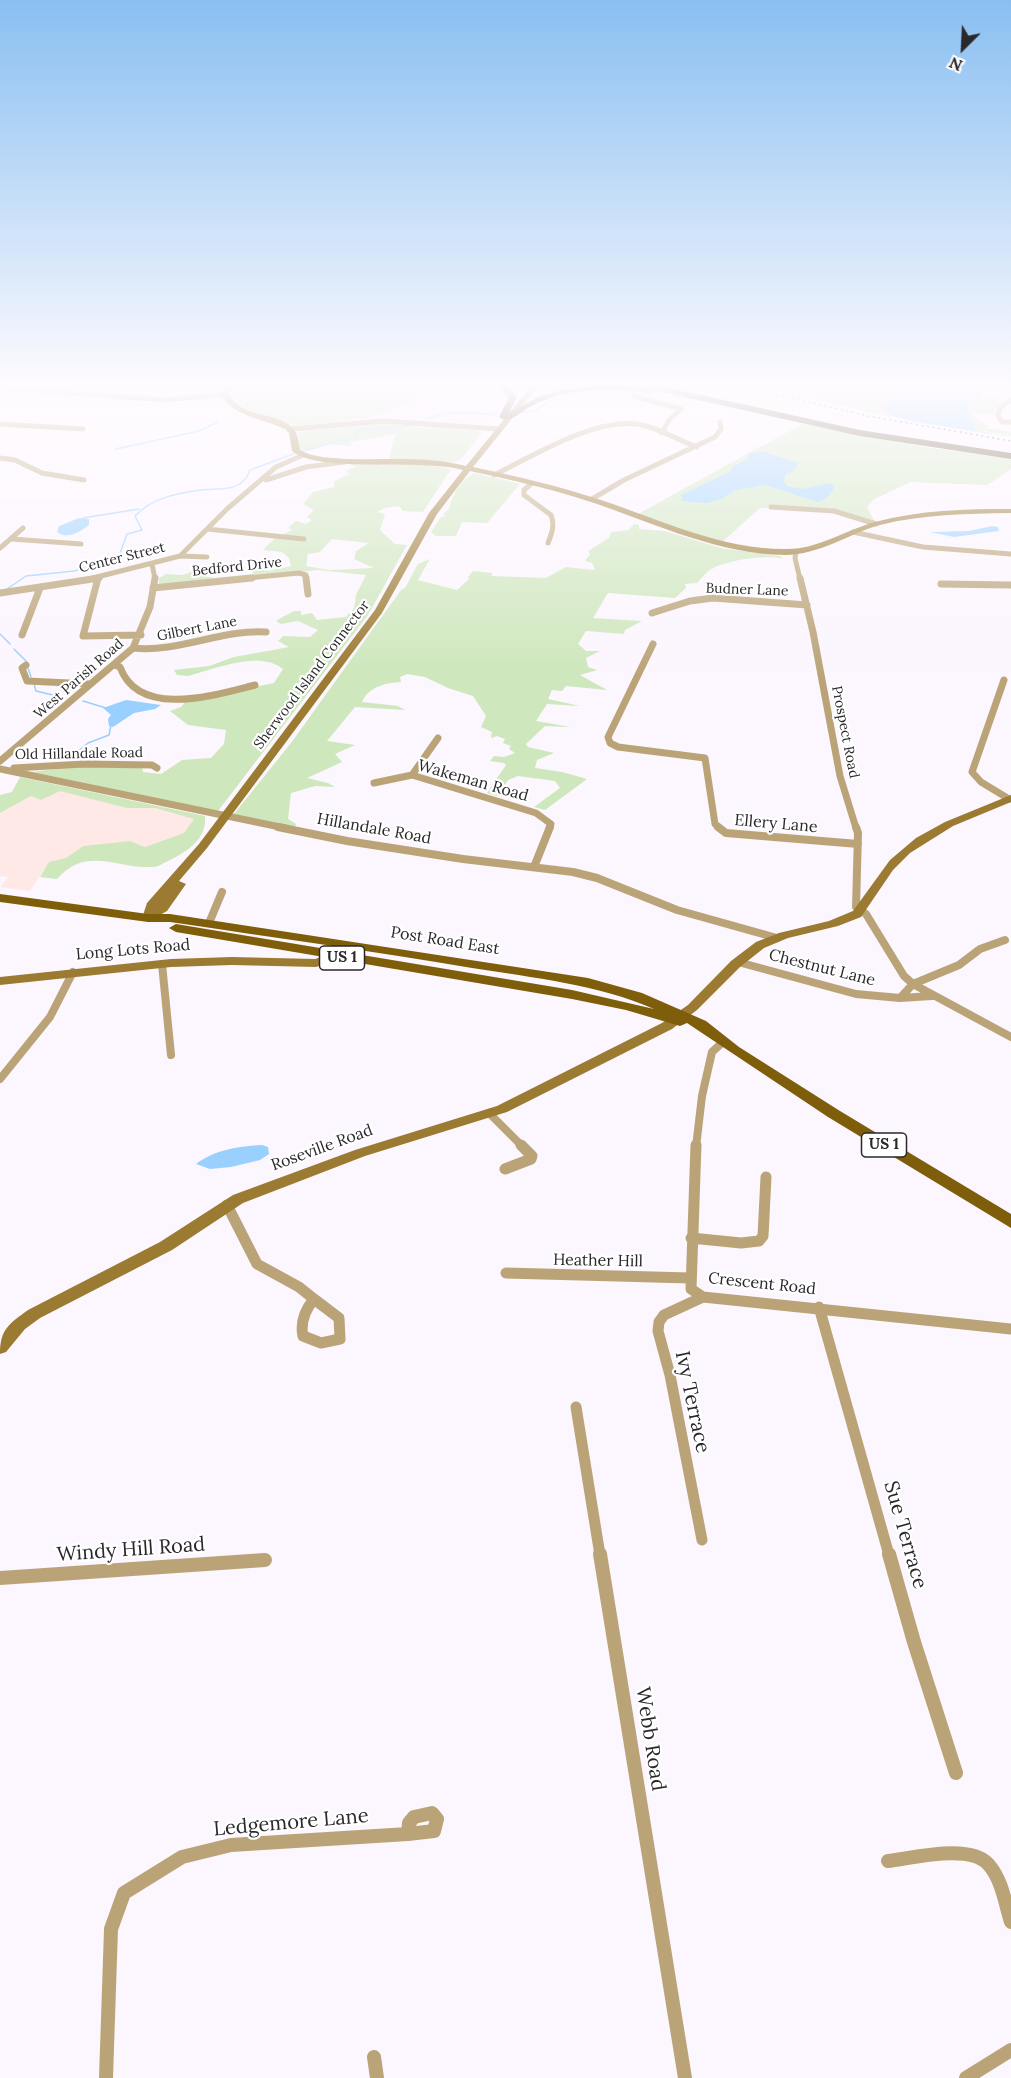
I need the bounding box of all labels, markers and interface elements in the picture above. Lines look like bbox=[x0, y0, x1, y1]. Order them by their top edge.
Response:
north arrow bbox=[933, 18, 993, 78]
text: N bbox=[946, 53, 965, 76]
street label: Center Street bbox=[77, 539, 167, 577]
street label: Bedford Drive bbox=[191, 554, 283, 580]
street label: Budner Lane bbox=[705, 580, 789, 600]
street label: Sherwood Island Connector bbox=[251, 597, 373, 753]
street label: Gilbert Lane bbox=[156, 613, 238, 645]
street label: West Parish Road bbox=[31, 636, 127, 722]
street label: Prospect Road bbox=[828, 684, 862, 780]
street label: Old Hillandale Road bbox=[15, 744, 143, 764]
street label: Wakeman Road bbox=[415, 756, 531, 806]
street label: Hillandale Road bbox=[315, 809, 433, 849]
street label: Ellery Lane bbox=[734, 811, 818, 837]
street label: Post Road East bbox=[389, 923, 501, 959]
street label: Long Lots Road bbox=[75, 935, 191, 965]
road number: US 1 bbox=[320, 946, 364, 970]
street label: Chestnut Lane bbox=[767, 946, 877, 990]
street label: Roseville Road bbox=[269, 1121, 375, 1175]
road number: US 1 bbox=[862, 1133, 906, 1157]
street label: Heather Hill bbox=[553, 1251, 643, 1271]
street label: Crescent Road bbox=[707, 1269, 817, 1299]
street label: Ivy Terrace bbox=[669, 1349, 715, 1455]
street label: Sue Terrace bbox=[878, 1478, 932, 1592]
street label: Windy Hill Road bbox=[56, 1533, 206, 1567]
street label: Webb Road bbox=[630, 1685, 670, 1793]
street label: Ledgemore Lane bbox=[212, 1804, 370, 1842]

